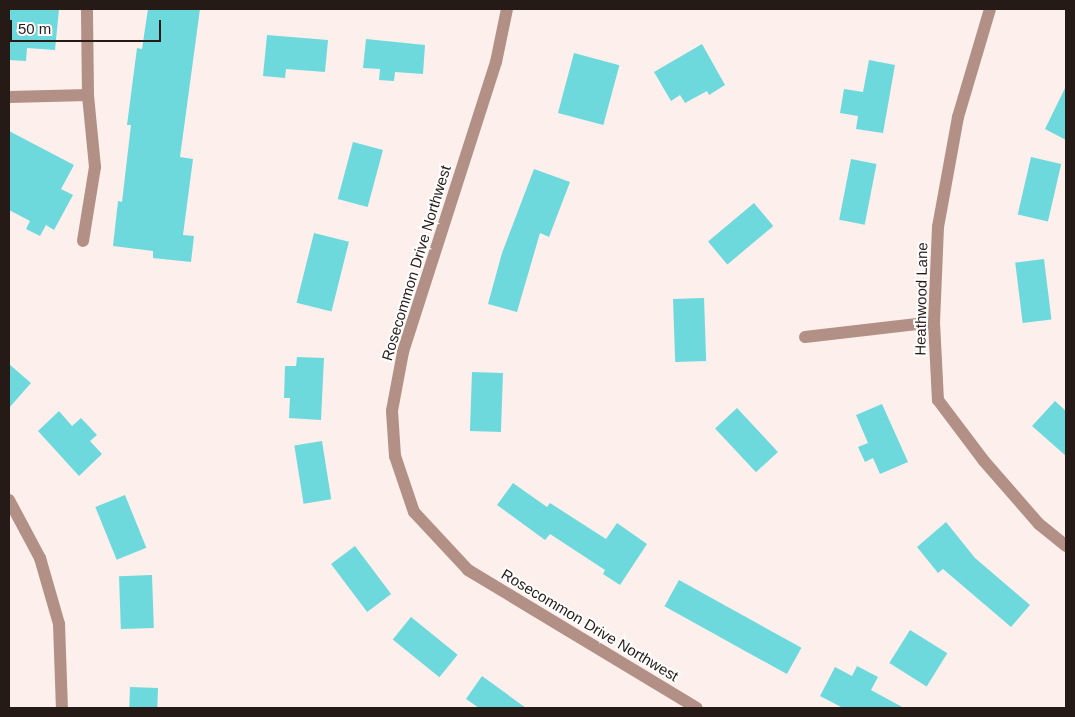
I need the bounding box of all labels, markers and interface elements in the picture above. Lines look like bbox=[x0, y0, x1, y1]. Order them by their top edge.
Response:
scale bar bbox=[12, 10, 164, 42]
text: 50 m bbox=[18, 20, 51, 37]
street label: Rosecommon Drive Northwest bbox=[378, 163, 454, 363]
street label: Heathwood Lane bbox=[911, 242, 931, 356]
street label: Rosecommon Drive Northwest bbox=[498, 565, 682, 685]

